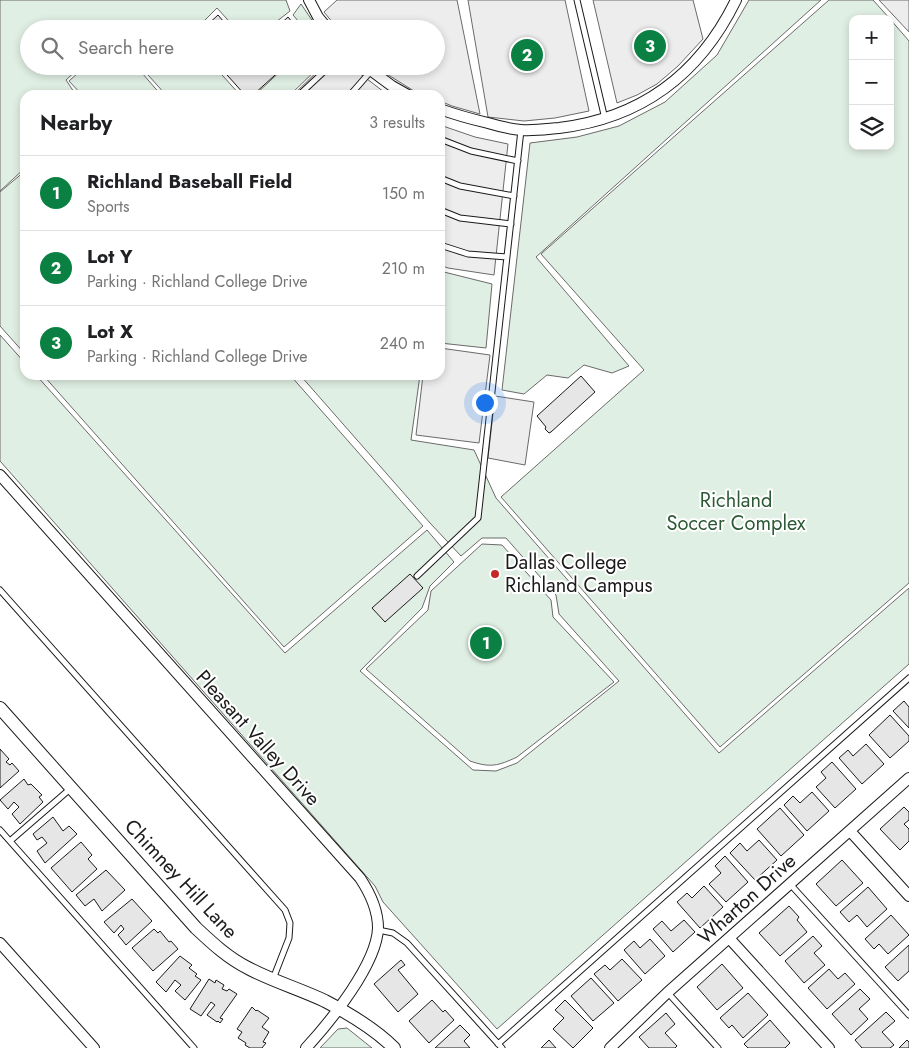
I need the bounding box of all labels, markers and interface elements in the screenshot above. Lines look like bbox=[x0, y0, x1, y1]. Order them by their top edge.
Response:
map controls bbox=[849, 15, 894, 150]
button: + bbox=[849, 15, 894, 60]
search box bbox=[20, 20, 445, 75]
pin: 3 bbox=[634, 27, 666, 65]
icon: search bbox=[38, 34, 66, 62]
text: Search here bbox=[78, 34, 174, 61]
pin: 2 bbox=[511, 36, 543, 74]
button: − bbox=[849, 60, 894, 105]
button: layers bbox=[849, 105, 894, 150]
text: Nearby bbox=[40, 108, 112, 138]
text: 3 results bbox=[369, 111, 425, 134]
text: Richland Baseball Field bbox=[87, 168, 292, 195]
text: 1 bbox=[52, 182, 60, 205]
text: 150 m bbox=[382, 182, 425, 205]
text: Sports bbox=[87, 195, 129, 218]
text: Lot Y bbox=[87, 243, 133, 270]
text: 2 bbox=[51, 257, 61, 280]
text: 210 m bbox=[382, 257, 425, 280]
text: Parking · Richland College Drive bbox=[87, 270, 307, 293]
text: Lot X bbox=[87, 318, 133, 345]
text: 3 bbox=[51, 332, 61, 355]
text: 240 m bbox=[380, 332, 425, 355]
text: Parking · Richland College Drive bbox=[87, 345, 307, 368]
your location bbox=[472, 390, 498, 416]
park label: Richland Soccer Complex bbox=[667, 486, 806, 538]
place label: Dallas College Richland Campus bbox=[505, 548, 652, 600]
marker: Dallas College Richland Campus bbox=[489, 568, 501, 580]
pin: 1 bbox=[470, 624, 502, 662]
street label: Pleasant Valley Drive bbox=[189, 664, 327, 812]
street label: Chimney Hill Lane bbox=[118, 813, 244, 945]
street label: Wharton Drive bbox=[691, 847, 803, 951]

